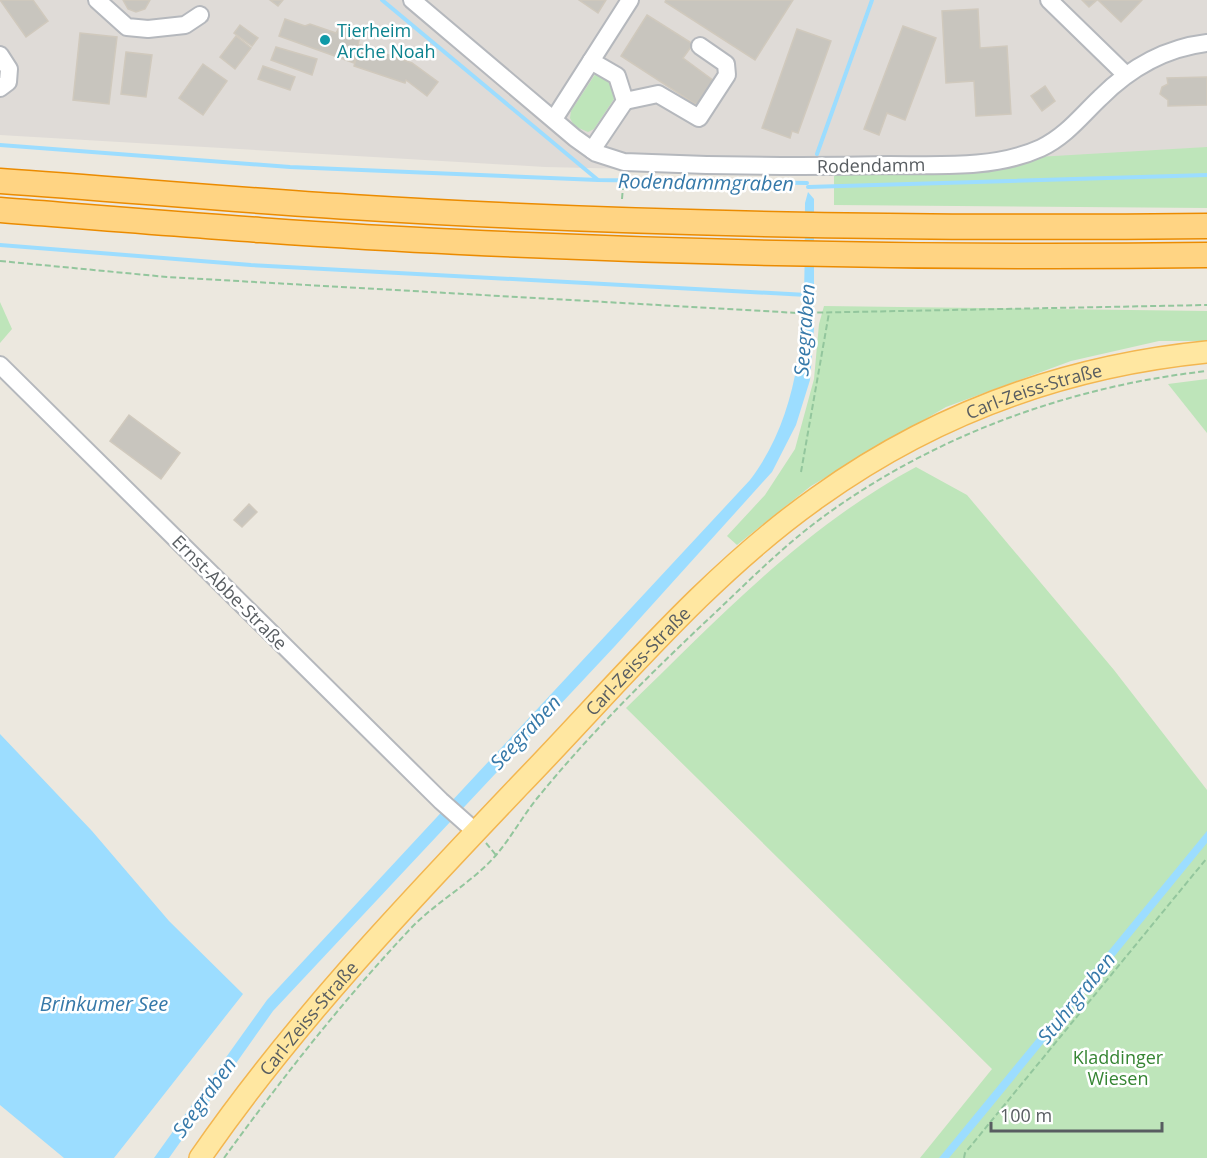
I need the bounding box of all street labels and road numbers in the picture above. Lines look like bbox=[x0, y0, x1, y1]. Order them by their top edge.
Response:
street label: Rodendamm bbox=[817, 152, 925, 178]
street label: Carl-Zeiss-Straße bbox=[962, 358, 1104, 424]
street label: Ernst-Abbe-Straße bbox=[167, 529, 293, 655]
street label: Carl-Zeiss-Straße bbox=[580, 601, 695, 720]
street label: Carl-Zeiss-Straße bbox=[254, 956, 363, 1080]

